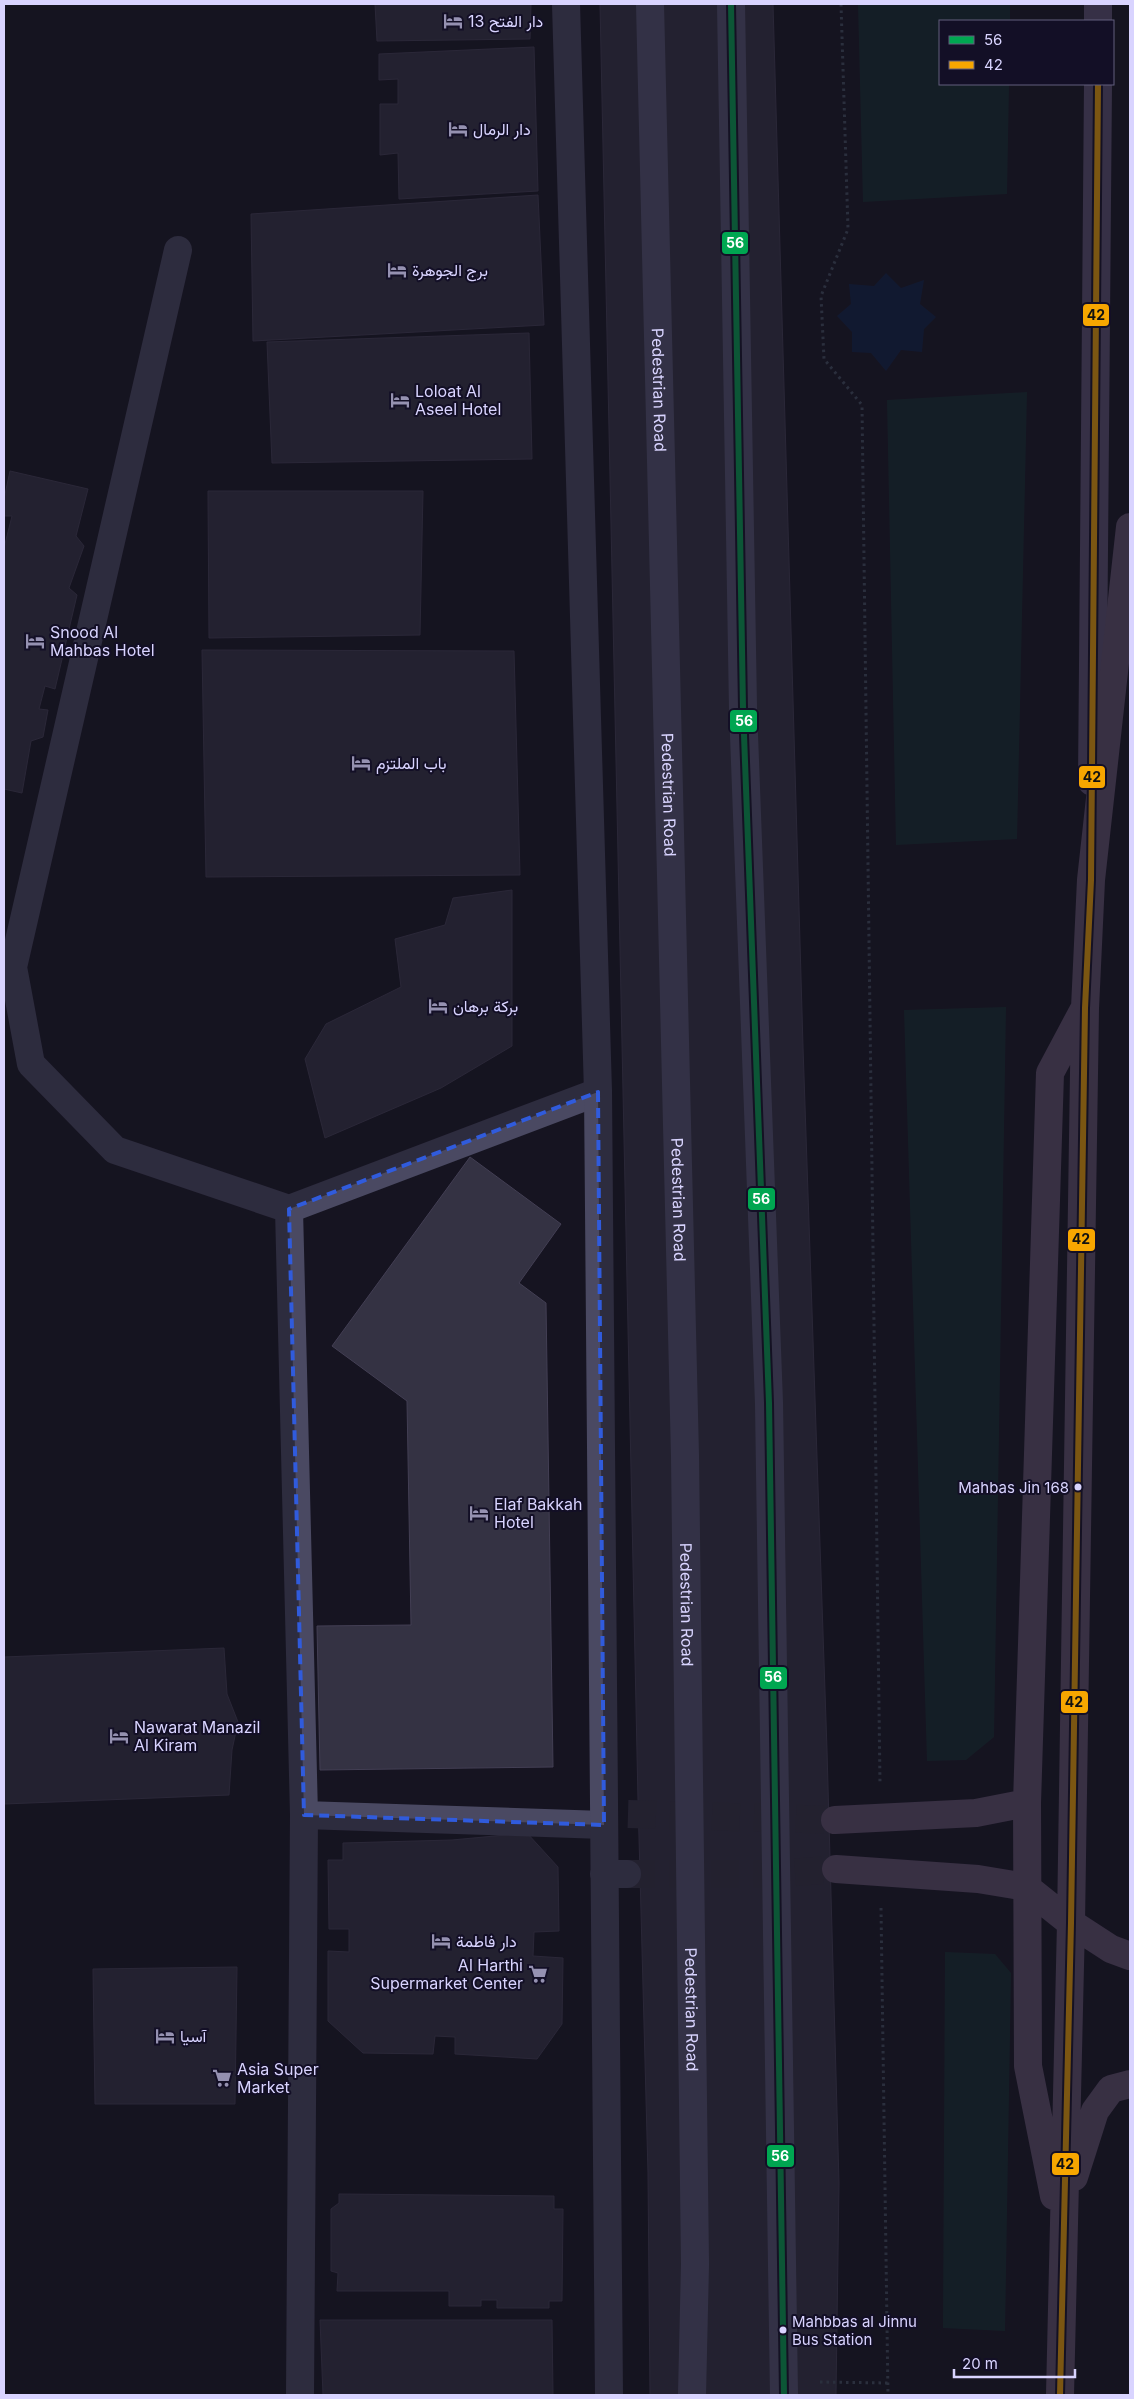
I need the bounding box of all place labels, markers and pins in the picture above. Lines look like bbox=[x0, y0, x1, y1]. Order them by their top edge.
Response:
hotel icon: دار الفتح 13 bbox=[442, 10, 464, 32]
place label: دار الفتح 13 bbox=[468, 11, 543, 33]
hotel icon: دار الرمال bbox=[447, 118, 469, 140]
place label: دار الرمال bbox=[473, 119, 531, 140]
hotel icon: برج الجوهرة bbox=[386, 259, 408, 281]
place label: برج الجوهرة bbox=[412, 260, 488, 282]
place label: Loloat Al Aseel Hotel bbox=[415, 381, 501, 419]
hotel icon: Loloat Al Aseel Hotel bbox=[389, 389, 411, 411]
place label: Snood Al Mahbas Hotel bbox=[50, 622, 155, 660]
hotel icon: Snood Al Mahbas Hotel bbox=[24, 630, 46, 652]
hotel icon: باب الملتزم bbox=[350, 752, 372, 774]
place label: باب الملتزم bbox=[376, 753, 447, 774]
hotel icon: بركة برهان bbox=[427, 995, 449, 1017]
place label: بركة برهان bbox=[453, 996, 518, 1017]
place label: Mahbas Jin 168 bbox=[958, 1478, 1069, 1497]
marker: Mahbas Jin 168 bbox=[1073, 1482, 1083, 1492]
place label: Elaf Bakkah Hotel bbox=[494, 1494, 582, 1532]
hotel icon: Elaf Bakkah Hotel bbox=[468, 1502, 490, 1524]
place label: Nawarat Manazil Al Kiram bbox=[134, 1717, 260, 1755]
hotel icon: Nawarat Manazil Al Kiram bbox=[108, 1725, 130, 1747]
hotel icon: دار فاطمة bbox=[430, 1930, 452, 1952]
place label: دار فاطمة bbox=[456, 1931, 517, 1952]
place label: Al Harthi Supermarket Center bbox=[370, 1955, 523, 1993]
supermarket icon: Al Harthi Supermarket Center bbox=[527, 1963, 549, 1985]
hotel icon: آسيا bbox=[154, 2025, 176, 2047]
place label: آسيا bbox=[180, 2026, 208, 2046]
place label: Asia Super Market bbox=[237, 2059, 319, 2097]
supermarket icon: Asia Super Market bbox=[211, 2067, 233, 2089]
place label: Mahbbas al Jinnu Bus Station bbox=[792, 2312, 917, 2349]
marker: Mahbbas al Jinnu Bus Station bbox=[778, 2325, 788, 2335]

